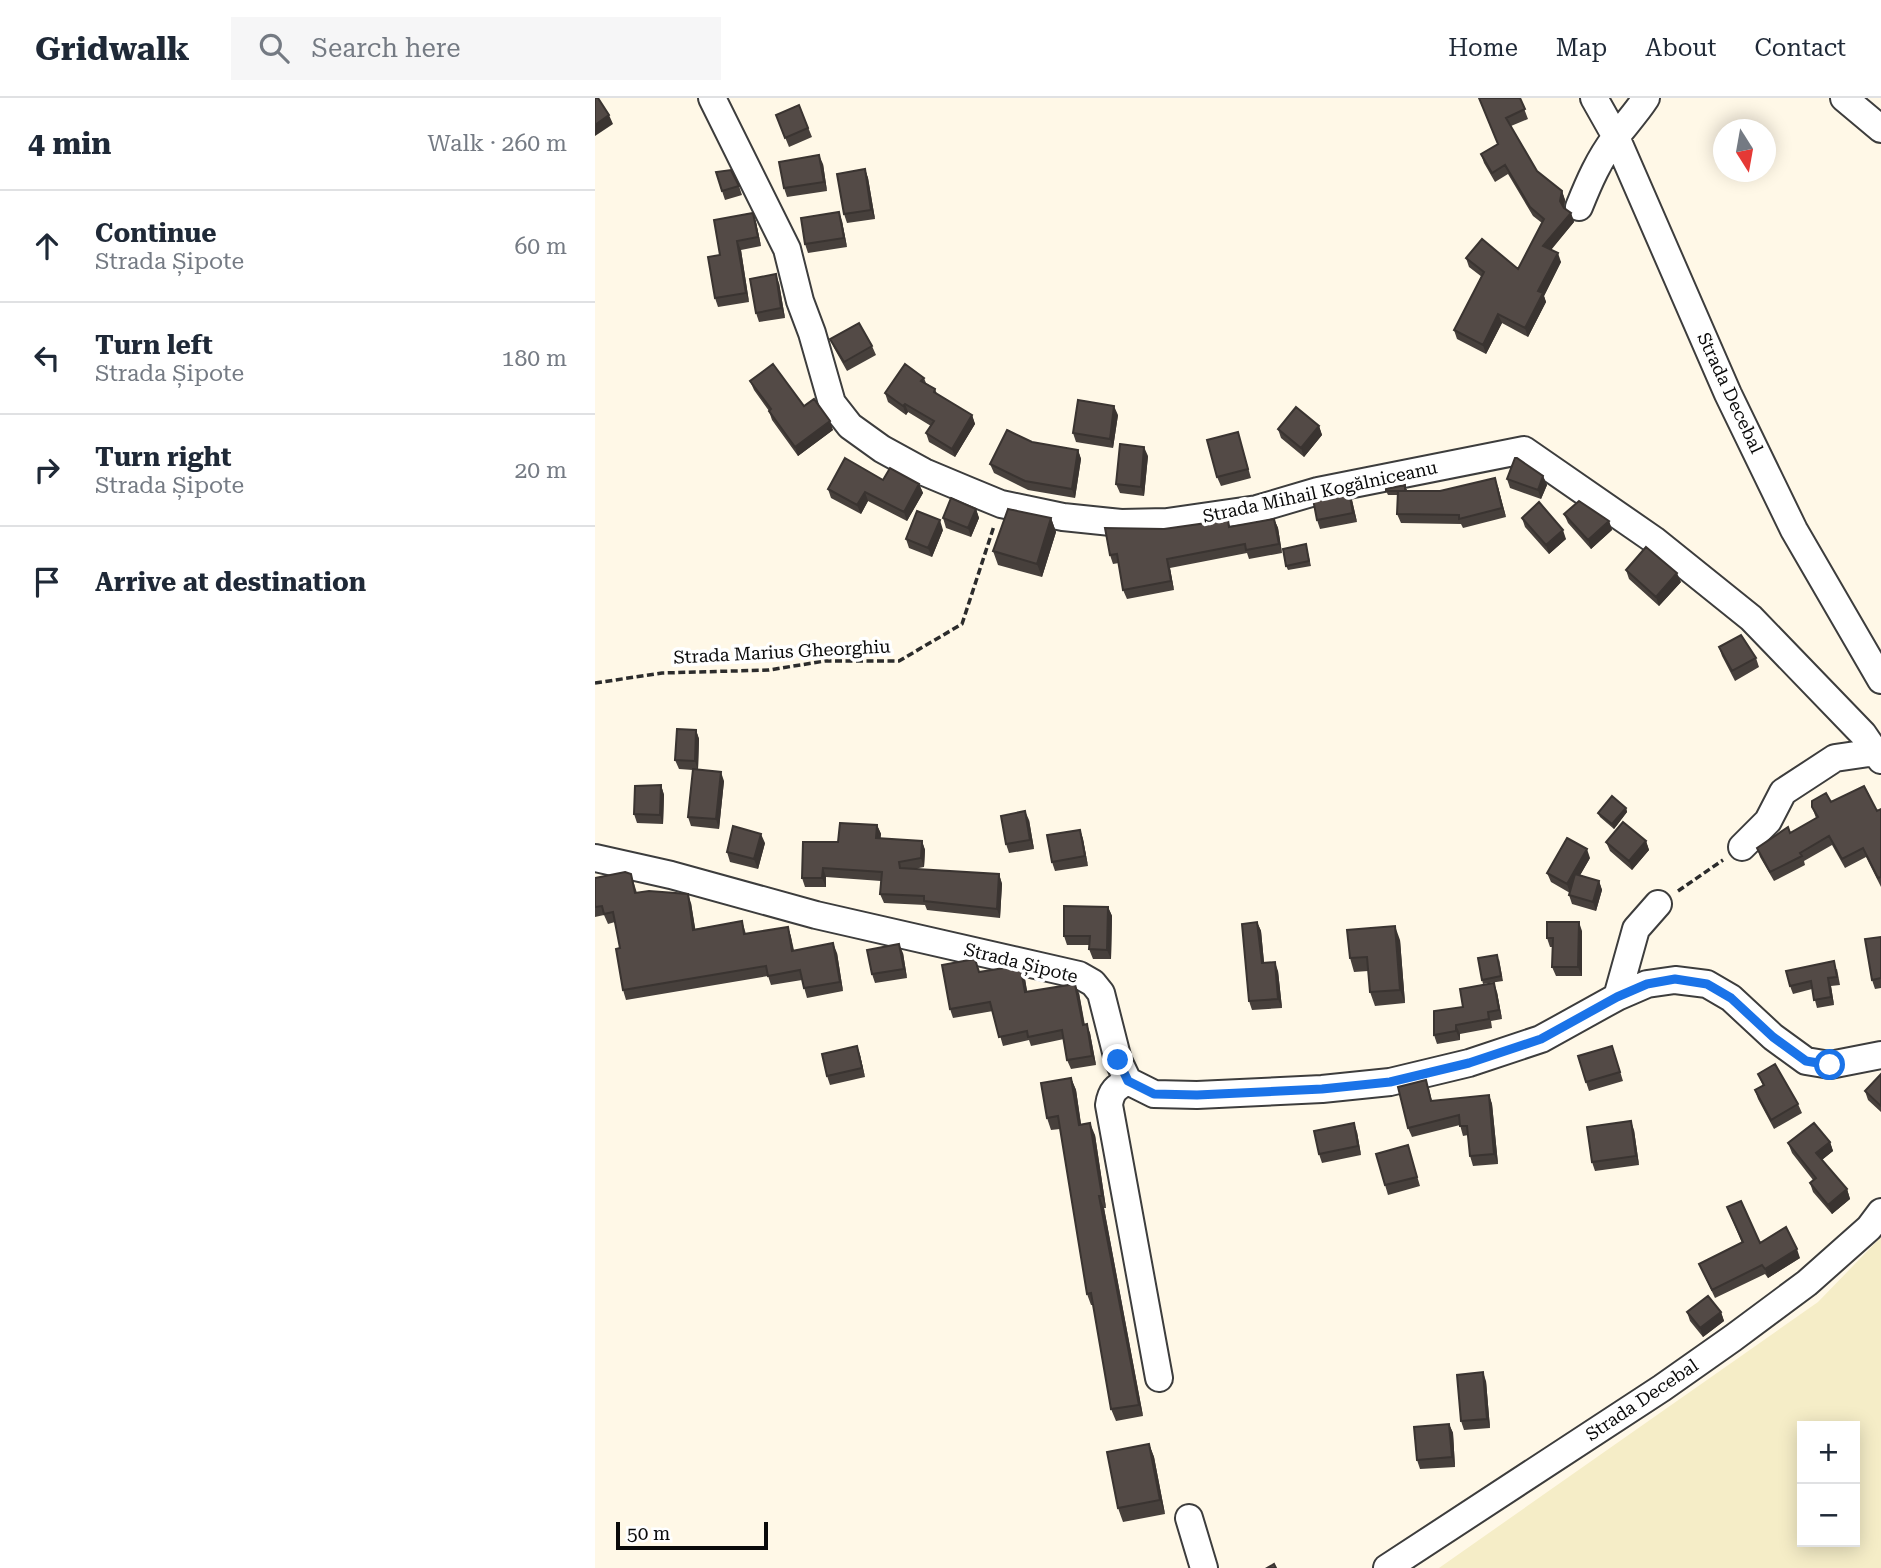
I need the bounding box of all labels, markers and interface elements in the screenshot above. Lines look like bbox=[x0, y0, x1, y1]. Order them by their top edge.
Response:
search box bbox=[231, 17, 721, 80]
text: Gridwalk bbox=[35, 29, 189, 68]
icon: search bbox=[255, 29, 293, 67]
text: Search here bbox=[311, 33, 460, 63]
text: Home bbox=[1448, 34, 1518, 62]
text: Map bbox=[1556, 34, 1607, 62]
text: About bbox=[1645, 34, 1716, 62]
text: Contact bbox=[1754, 34, 1846, 62]
north arrow bbox=[1713, 119, 1776, 182]
text: 4 min bbox=[28, 126, 111, 161]
text: Walk · 260 m bbox=[428, 130, 567, 157]
text: Continue bbox=[95, 218, 217, 248]
icon: ahead bbox=[28, 227, 66, 265]
text: 60 m bbox=[514, 233, 567, 260]
text: Strada Șipote bbox=[95, 248, 244, 275]
street label: Strada Decebal bbox=[1693, 329, 1768, 457]
text: Turn left bbox=[95, 330, 213, 360]
icon: left bbox=[28, 339, 66, 377]
text: 180 m bbox=[502, 345, 567, 372]
text: Strada Șipote bbox=[95, 360, 244, 387]
text: Turn right bbox=[95, 442, 231, 472]
icon: right bbox=[28, 451, 66, 489]
street label: Strada Mihail Kogălniceanu bbox=[1201, 456, 1439, 527]
text: 20 m bbox=[514, 457, 567, 484]
text: Strada Șipote bbox=[95, 472, 244, 499]
icon: arrive bbox=[28, 563, 66, 601]
text: Arrive at destination bbox=[95, 567, 366, 597]
street label: Strada Marius Gheorghiu bbox=[673, 635, 891, 668]
street label: Strada Șipote bbox=[962, 938, 1080, 988]
route end bbox=[1102, 1044, 1133, 1075]
route start bbox=[1814, 1049, 1845, 1080]
street label: Strada Decebal bbox=[1582, 1354, 1702, 1445]
map controls bbox=[1797, 1421, 1860, 1547]
button: + bbox=[1797, 1421, 1860, 1484]
button: − bbox=[1797, 1484, 1860, 1547]
scale bar bbox=[616, 1519, 768, 1551]
text: 50 m bbox=[627, 1522, 670, 1545]

